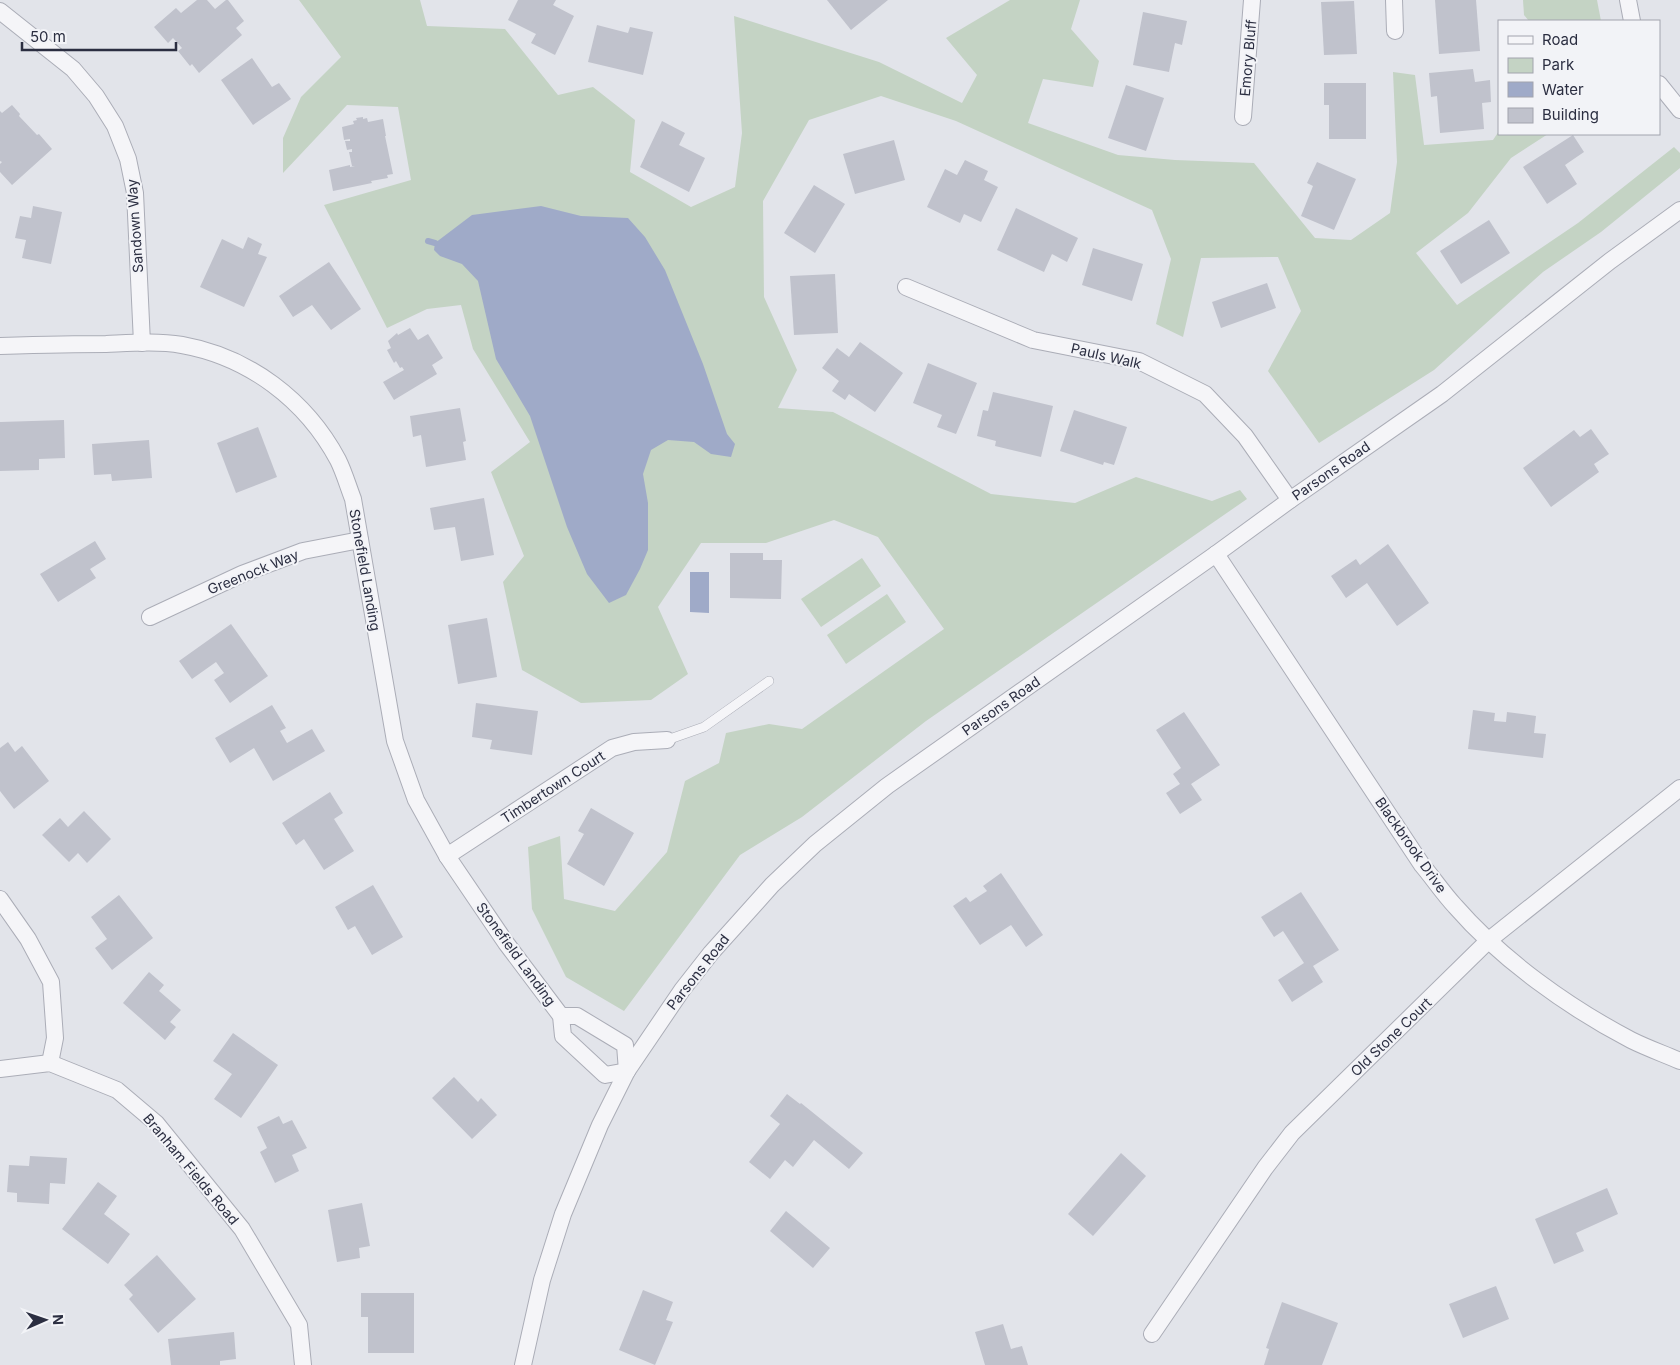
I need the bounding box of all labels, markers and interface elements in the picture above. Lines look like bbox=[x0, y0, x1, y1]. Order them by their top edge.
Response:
street label: Emory Bluff bbox=[1236, 19, 1259, 97]
scale bar bbox=[22, 20, 176, 52]
legend bbox=[1498, 20, 1660, 135]
text: 50 m bbox=[30, 27, 66, 46]
text: Road bbox=[1542, 30, 1578, 49]
text: Park bbox=[1542, 55, 1575, 74]
text: Water bbox=[1542, 80, 1584, 99]
text: Building bbox=[1542, 105, 1599, 124]
street label: Sandown Way bbox=[123, 178, 146, 274]
street label: Pauls Walk bbox=[1069, 339, 1143, 372]
street label: Parsons Road bbox=[1288, 437, 1373, 504]
street label: Stonefield Landing bbox=[346, 507, 385, 632]
street label: Greenock Way bbox=[205, 545, 301, 598]
street label: Parsons Road bbox=[958, 672, 1043, 739]
street label: Timbertown Court bbox=[498, 747, 608, 826]
street label: Blackbrook Drive bbox=[1372, 794, 1451, 896]
street label: Stonefield Landing bbox=[473, 899, 560, 1009]
street label: Parsons Road bbox=[663, 931, 732, 1013]
street label: Old Stone Court bbox=[1347, 993, 1435, 1079]
street label: Branham Fields Road bbox=[140, 1110, 243, 1228]
north arrow bbox=[20, 1295, 70, 1345]
text: N bbox=[50, 1314, 67, 1325]

